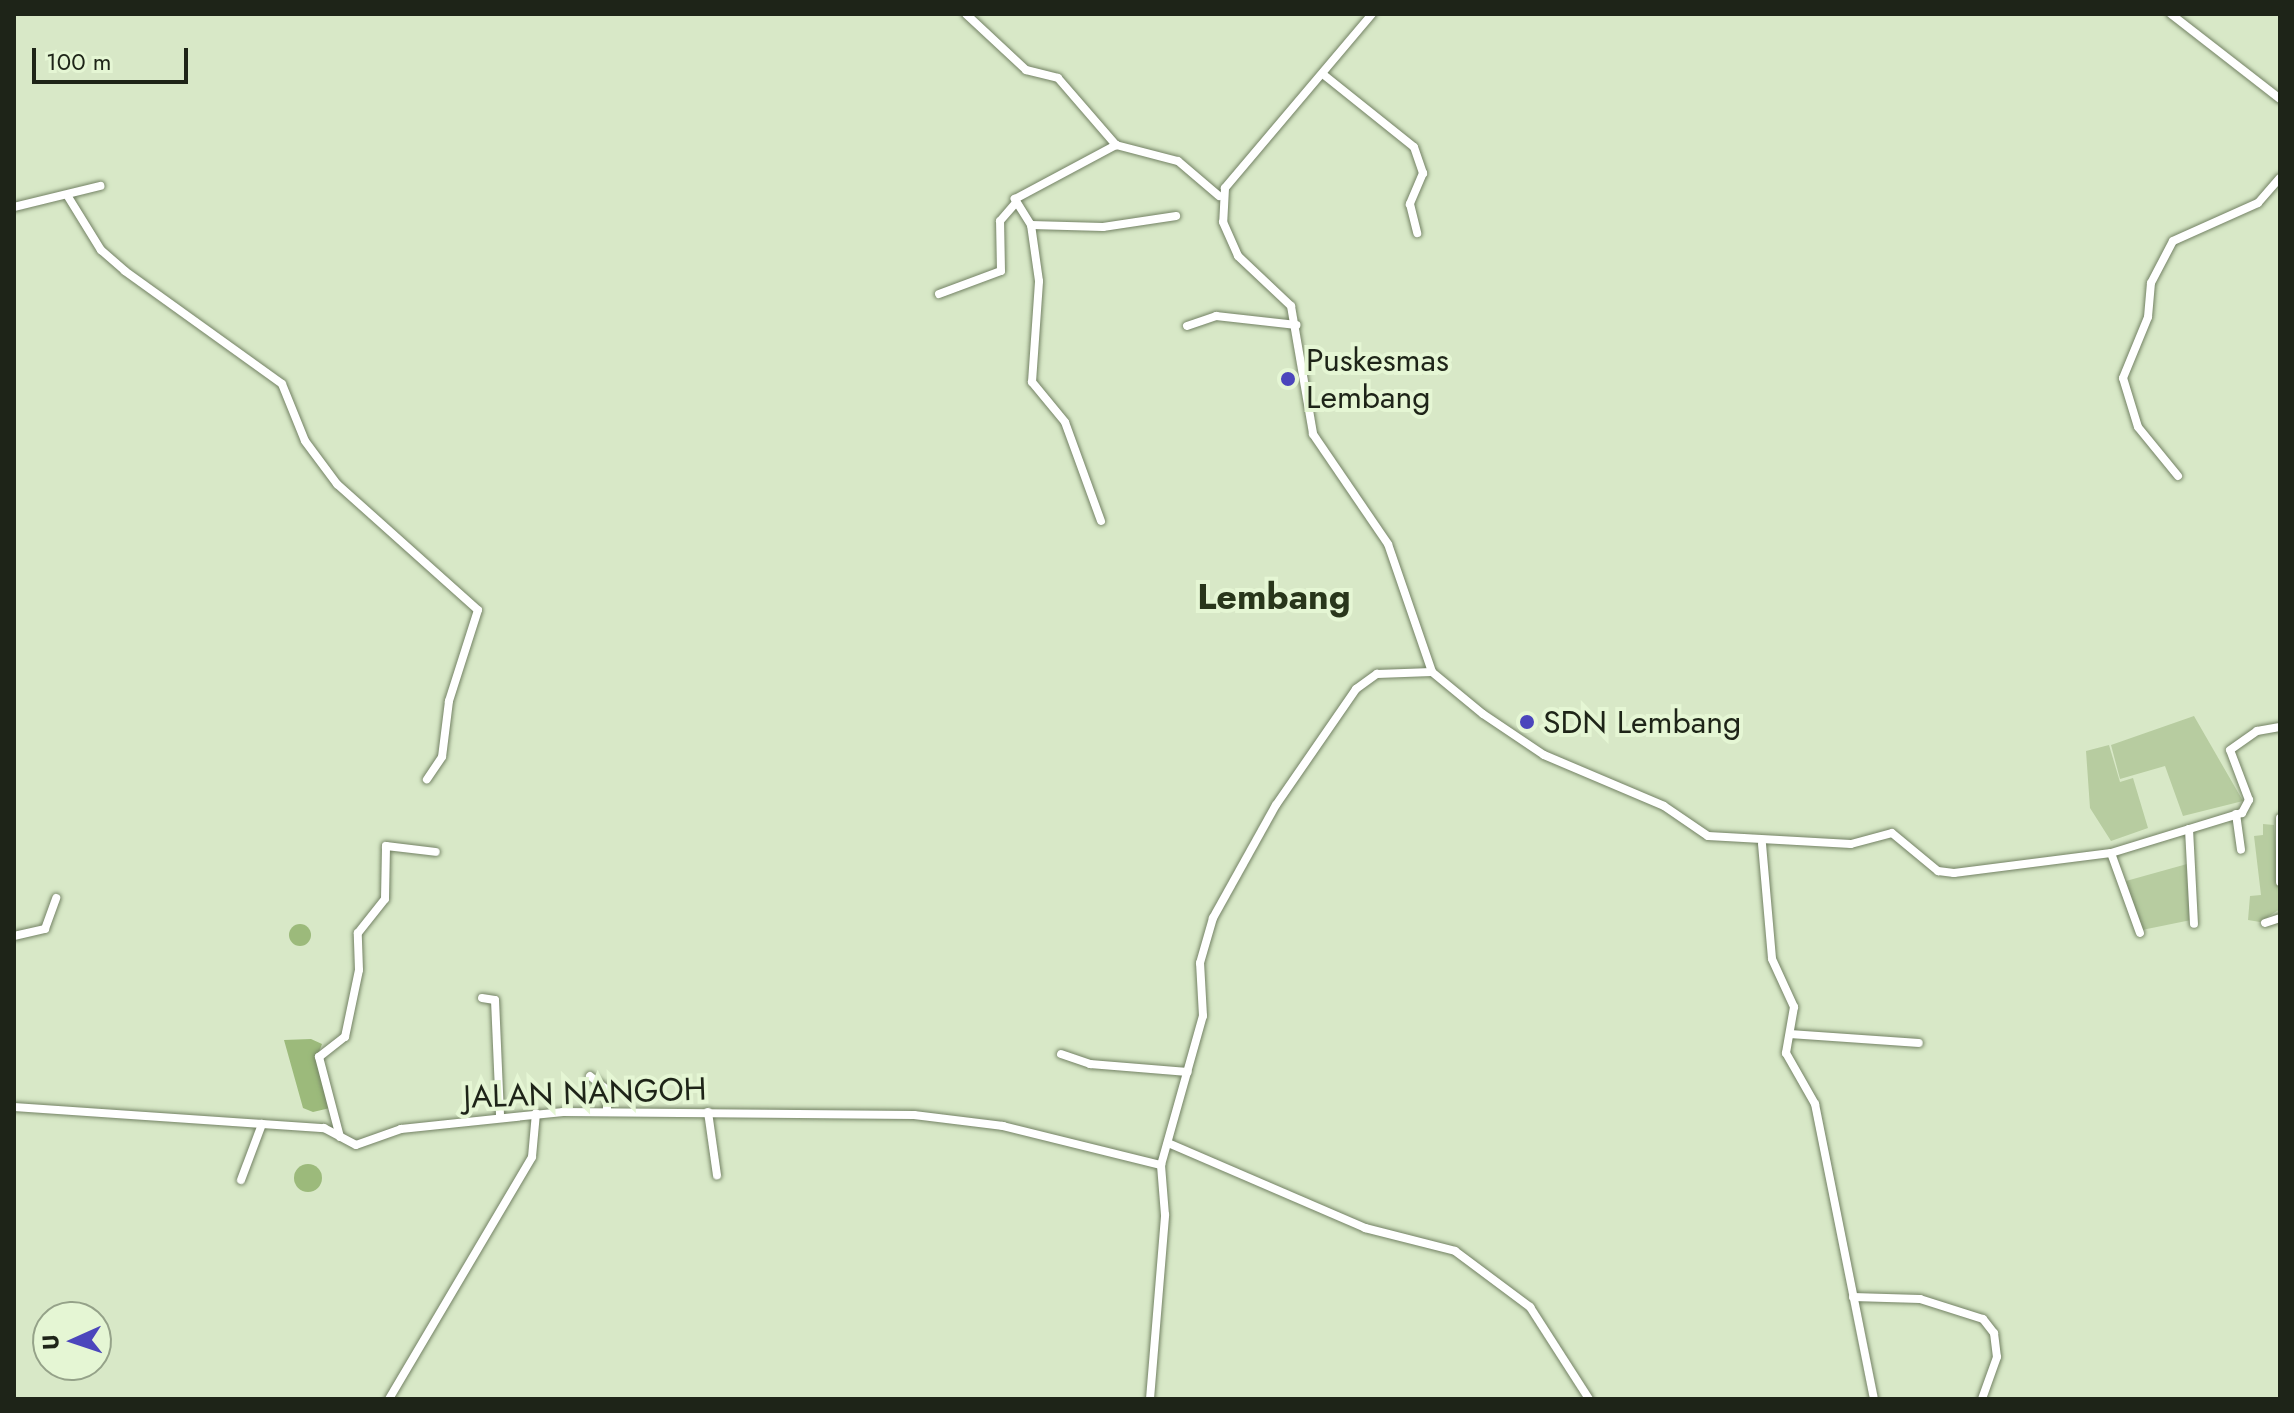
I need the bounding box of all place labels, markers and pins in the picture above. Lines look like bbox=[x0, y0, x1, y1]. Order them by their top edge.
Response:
place label: Puskesmas Lembang bbox=[1306, 342, 1449, 417]
marker: Puskesmas Lembang bbox=[1277, 368, 1299, 390]
place label: SDN Lembang bbox=[1543, 703, 1741, 741]
marker: SDN Lembang bbox=[1518, 713, 1536, 731]

